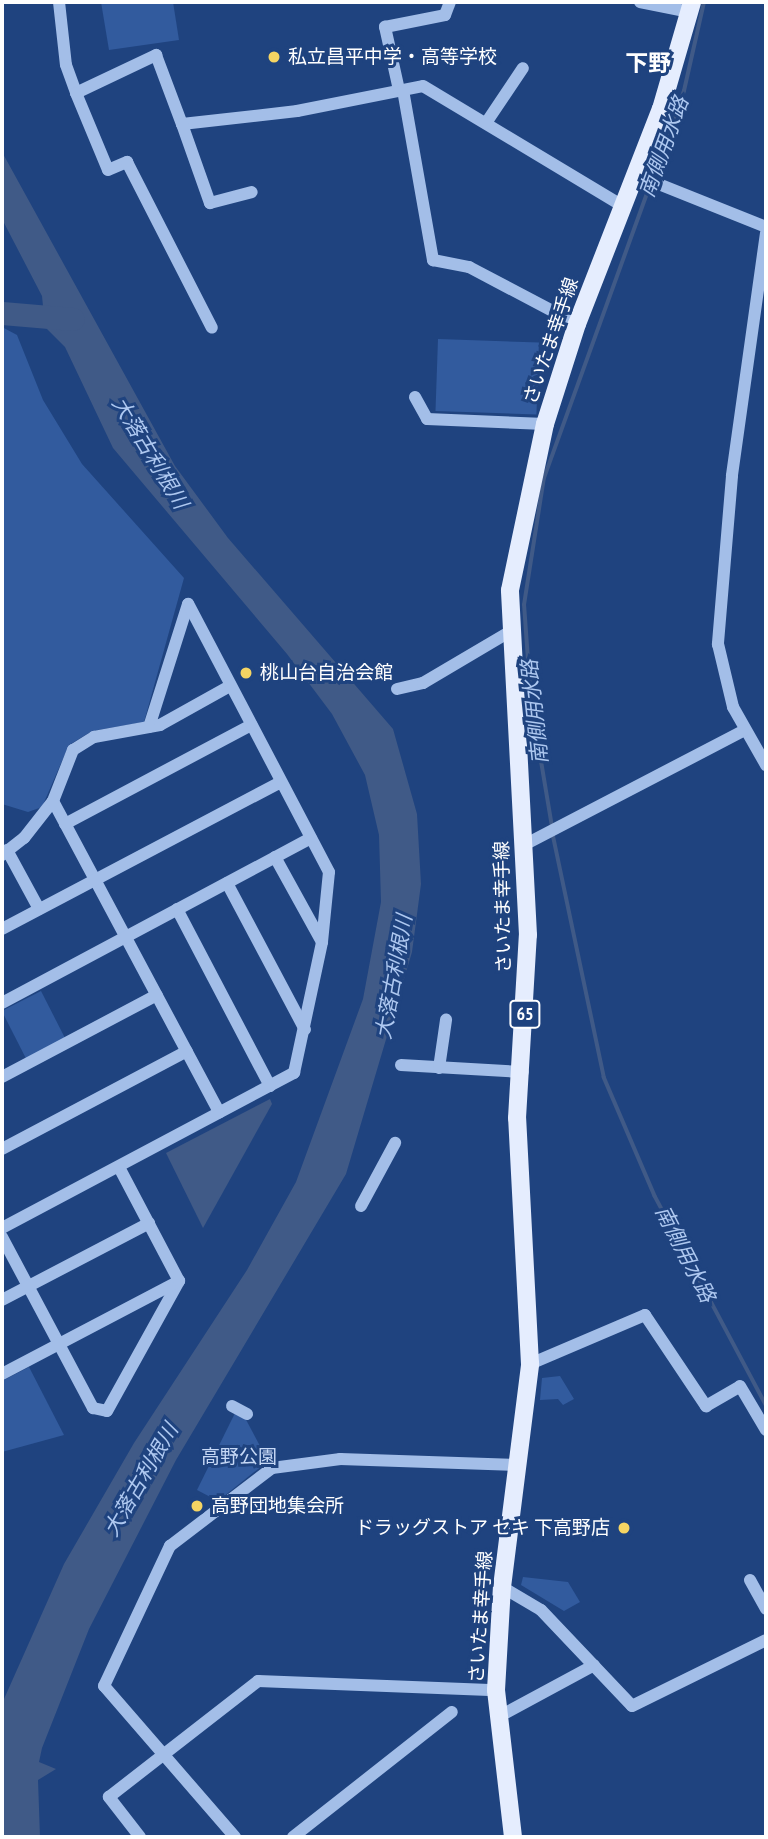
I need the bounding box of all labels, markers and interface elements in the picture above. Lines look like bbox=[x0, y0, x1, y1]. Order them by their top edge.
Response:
place label: 私立昌平中学・高等学校 bbox=[288, 46, 497, 68]
marker: 私立昌平中学・高等学校 bbox=[266, 49, 282, 65]
district label: 下野 bbox=[625, 49, 671, 77]
water label: 南側用水路 bbox=[634, 93, 694, 201]
street label: さいたま幸手線 bbox=[519, 274, 583, 408]
water label: 大落古利根川 bbox=[107, 393, 193, 513]
water label: 南側用水路 bbox=[517, 658, 553, 766]
place label: 桃山台自治会館 bbox=[260, 662, 393, 684]
marker: 桃山台自治会館 bbox=[238, 665, 254, 681]
street label: さいたま幸手線 bbox=[490, 840, 516, 974]
water label: 大落古利根川 bbox=[371, 913, 417, 1041]
road number: 65 bbox=[509, 1000, 541, 1028]
water label: 南側用水路 bbox=[650, 1202, 720, 1306]
water label: 大落古利根川 bbox=[99, 1419, 183, 1541]
park label: 高野公園 bbox=[201, 1446, 277, 1468]
place label: 高野団地集会所 bbox=[211, 1495, 344, 1517]
marker: 高野団地集会所 bbox=[189, 1498, 205, 1514]
place label: ドラッグストア セキ 下高野店 bbox=[355, 1517, 610, 1539]
marker: ドラッグストア セキ 下高野店 bbox=[616, 1520, 632, 1536]
street label: さいたま幸手線 bbox=[465, 1550, 497, 1684]

